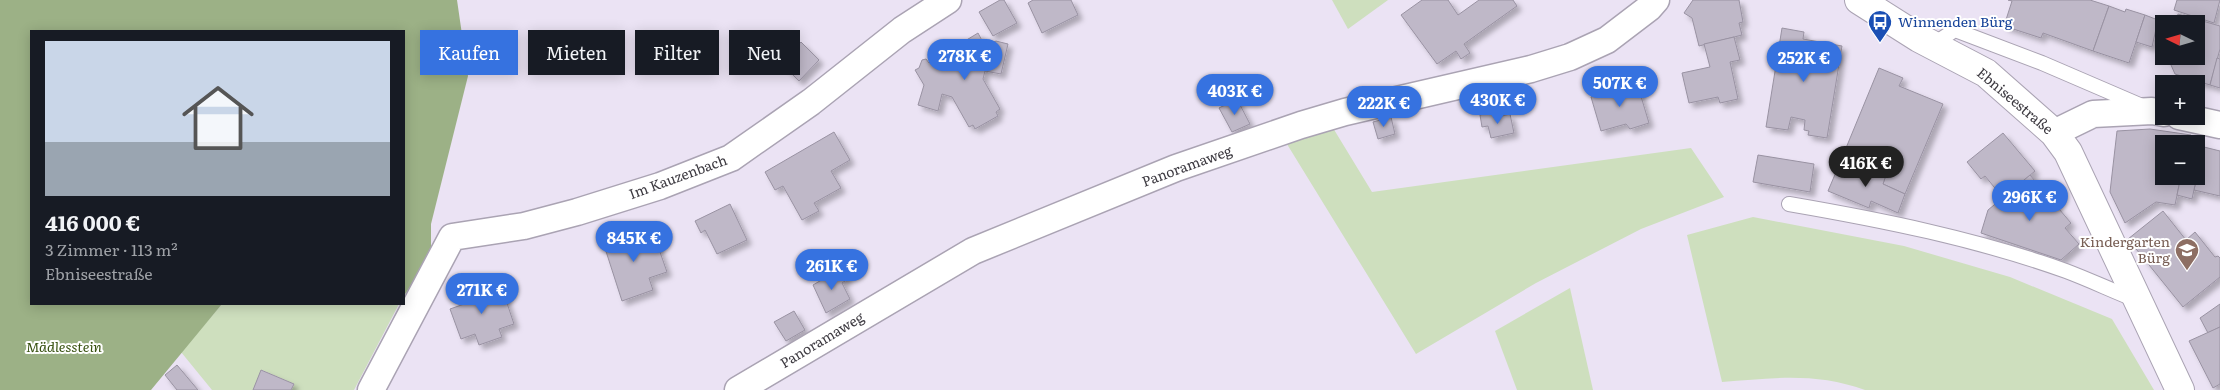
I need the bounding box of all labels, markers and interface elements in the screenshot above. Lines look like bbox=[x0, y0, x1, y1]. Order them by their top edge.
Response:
bus stop icon: Winnenden Bürg bbox=[1867, 9, 1893, 43]
place label: Winnenden Bürg bbox=[1898, 11, 2013, 31]
north arrow bbox=[2155, 15, 2205, 65]
map controls bbox=[2155, 15, 2205, 185]
chip: Kaufen bbox=[420, 30, 518, 75]
chip: Mieten bbox=[528, 30, 625, 75]
chip: Filter bbox=[635, 30, 719, 75]
chip: Neu bbox=[729, 30, 800, 75]
pin: 278K € bbox=[924, 38, 1006, 81]
pin: 252K € bbox=[1763, 41, 1845, 83]
text: 278K € bbox=[938, 43, 992, 67]
text: 252K € bbox=[1778, 45, 1830, 69]
street label: Ebniseestraße bbox=[1973, 62, 2058, 138]
pin: 507K € bbox=[1579, 66, 1661, 108]
text: 507K € bbox=[1593, 70, 1647, 94]
icon: home bbox=[173, 73, 263, 163]
pin: 403K € bbox=[1194, 74, 1276, 116]
button: + bbox=[2155, 75, 2205, 125]
text: 403K € bbox=[1207, 78, 1263, 102]
pin: 430K € bbox=[1457, 82, 1539, 125]
pin: 222K € bbox=[1343, 86, 1425, 128]
text: 430K € bbox=[1470, 87, 1526, 111]
text: 222K € bbox=[1358, 90, 1410, 114]
button: − bbox=[2155, 135, 2205, 185]
street label: Panoramaweg bbox=[1139, 139, 1235, 191]
pin: 416K € bbox=[1825, 146, 1907, 188]
street label: Im Kauzenbach bbox=[626, 149, 730, 203]
text: 416K € bbox=[1840, 150, 1892, 174]
pin: 296K € bbox=[1989, 180, 2071, 222]
text: 296K € bbox=[2003, 184, 2057, 208]
text: 416 000 € bbox=[45, 206, 140, 237]
pin: 845K € bbox=[593, 220, 675, 263]
text: 845K € bbox=[607, 225, 661, 249]
place label: Kindergarten Bürg bbox=[2080, 231, 2170, 267]
text: 3 Zimmer · 113 m² bbox=[45, 237, 178, 261]
school or university icon: Kindergarten Bürg bbox=[2174, 237, 2200, 271]
pin: 261K € bbox=[791, 248, 873, 291]
text: 261K € bbox=[806, 253, 858, 277]
text: Ebniseestraße bbox=[45, 261, 153, 285]
pin: 271K € bbox=[441, 272, 523, 315]
text: 271K € bbox=[457, 277, 507, 301]
street label: Panoramaweg bbox=[776, 306, 867, 372]
park label: Mädlesstein bbox=[26, 336, 103, 356]

